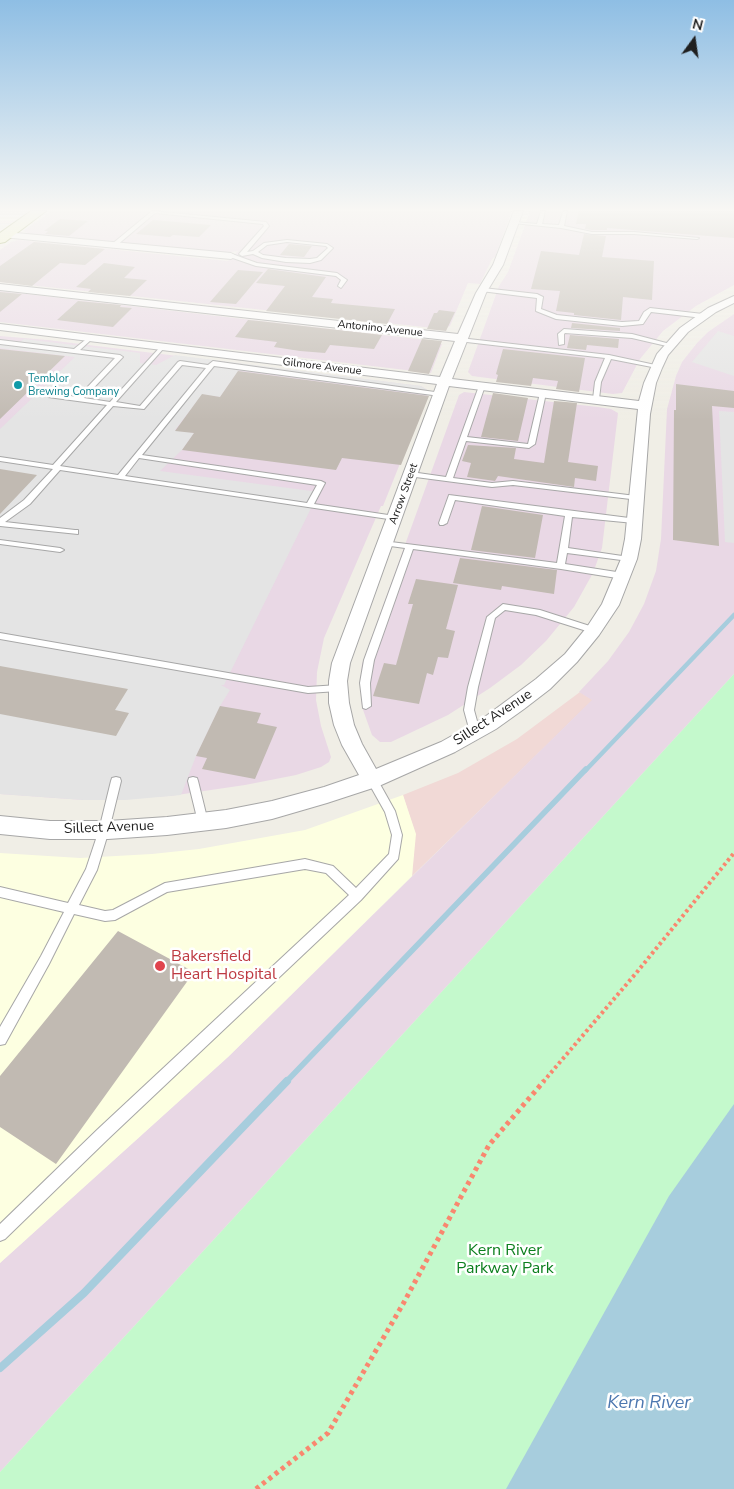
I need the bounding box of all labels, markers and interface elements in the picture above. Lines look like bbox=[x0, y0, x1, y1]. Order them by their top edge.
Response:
text: N bbox=[690, 14, 705, 35]
north arrow bbox=[669, 15, 719, 65]
street label: Antonino Avenue bbox=[337, 318, 423, 340]
street label: Gilmore Avenue bbox=[282, 356, 362, 378]
place label: Temblor Brewing Company bbox=[28, 372, 119, 398]
marker: Temblor Brewing Company bbox=[12, 379, 24, 391]
street label: Arrow Street bbox=[387, 462, 421, 526]
street label: Sillect Avenue bbox=[451, 686, 535, 750]
street label: Sillect Avenue bbox=[64, 818, 154, 838]
place label: Bakersfield Heart Hospital bbox=[171, 947, 277, 985]
marker: Bakersfield Heart Hospital bbox=[153, 959, 167, 973]
park label: Kern River Parkway Park bbox=[456, 1241, 554, 1279]
water label: Kern River bbox=[607, 1393, 691, 1415]

